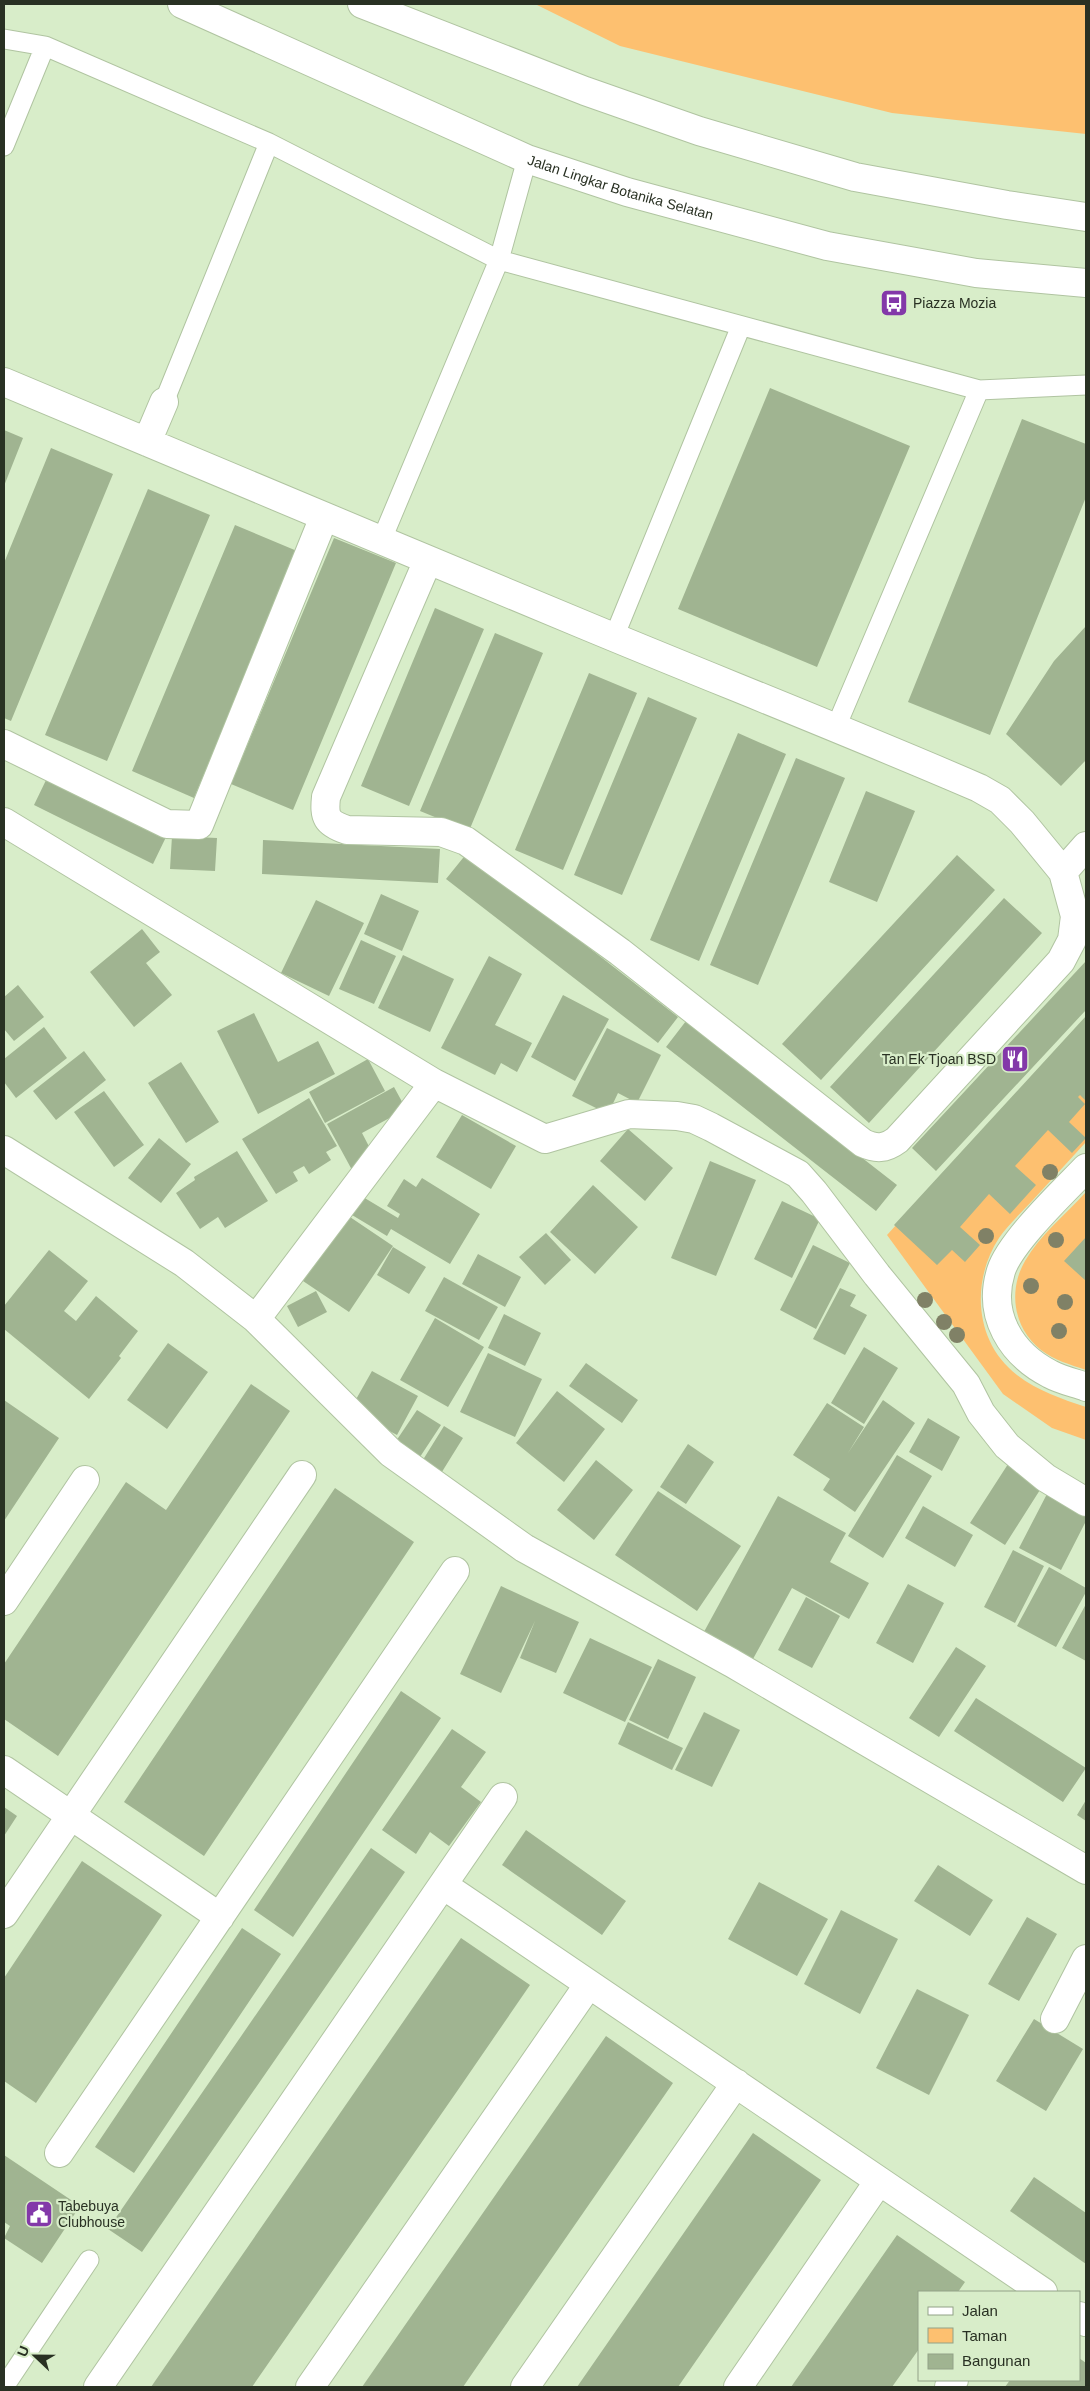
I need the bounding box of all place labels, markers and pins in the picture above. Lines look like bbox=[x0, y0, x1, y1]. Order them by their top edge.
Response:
bus stop icon: Piazza Mozia bbox=[879, 288, 909, 318]
place label: Piazza Mozia bbox=[913, 295, 996, 311]
restaurant icon: Tan Ek Tjoan BSD bbox=[1000, 1044, 1030, 1074]
place label: Tan Ek Tjoan BSD bbox=[882, 1051, 996, 1067]
place label: Tabebuya Clubhouse bbox=[58, 2198, 125, 2230]
public building icon: Tabebuya Clubhouse bbox=[24, 2199, 54, 2229]

